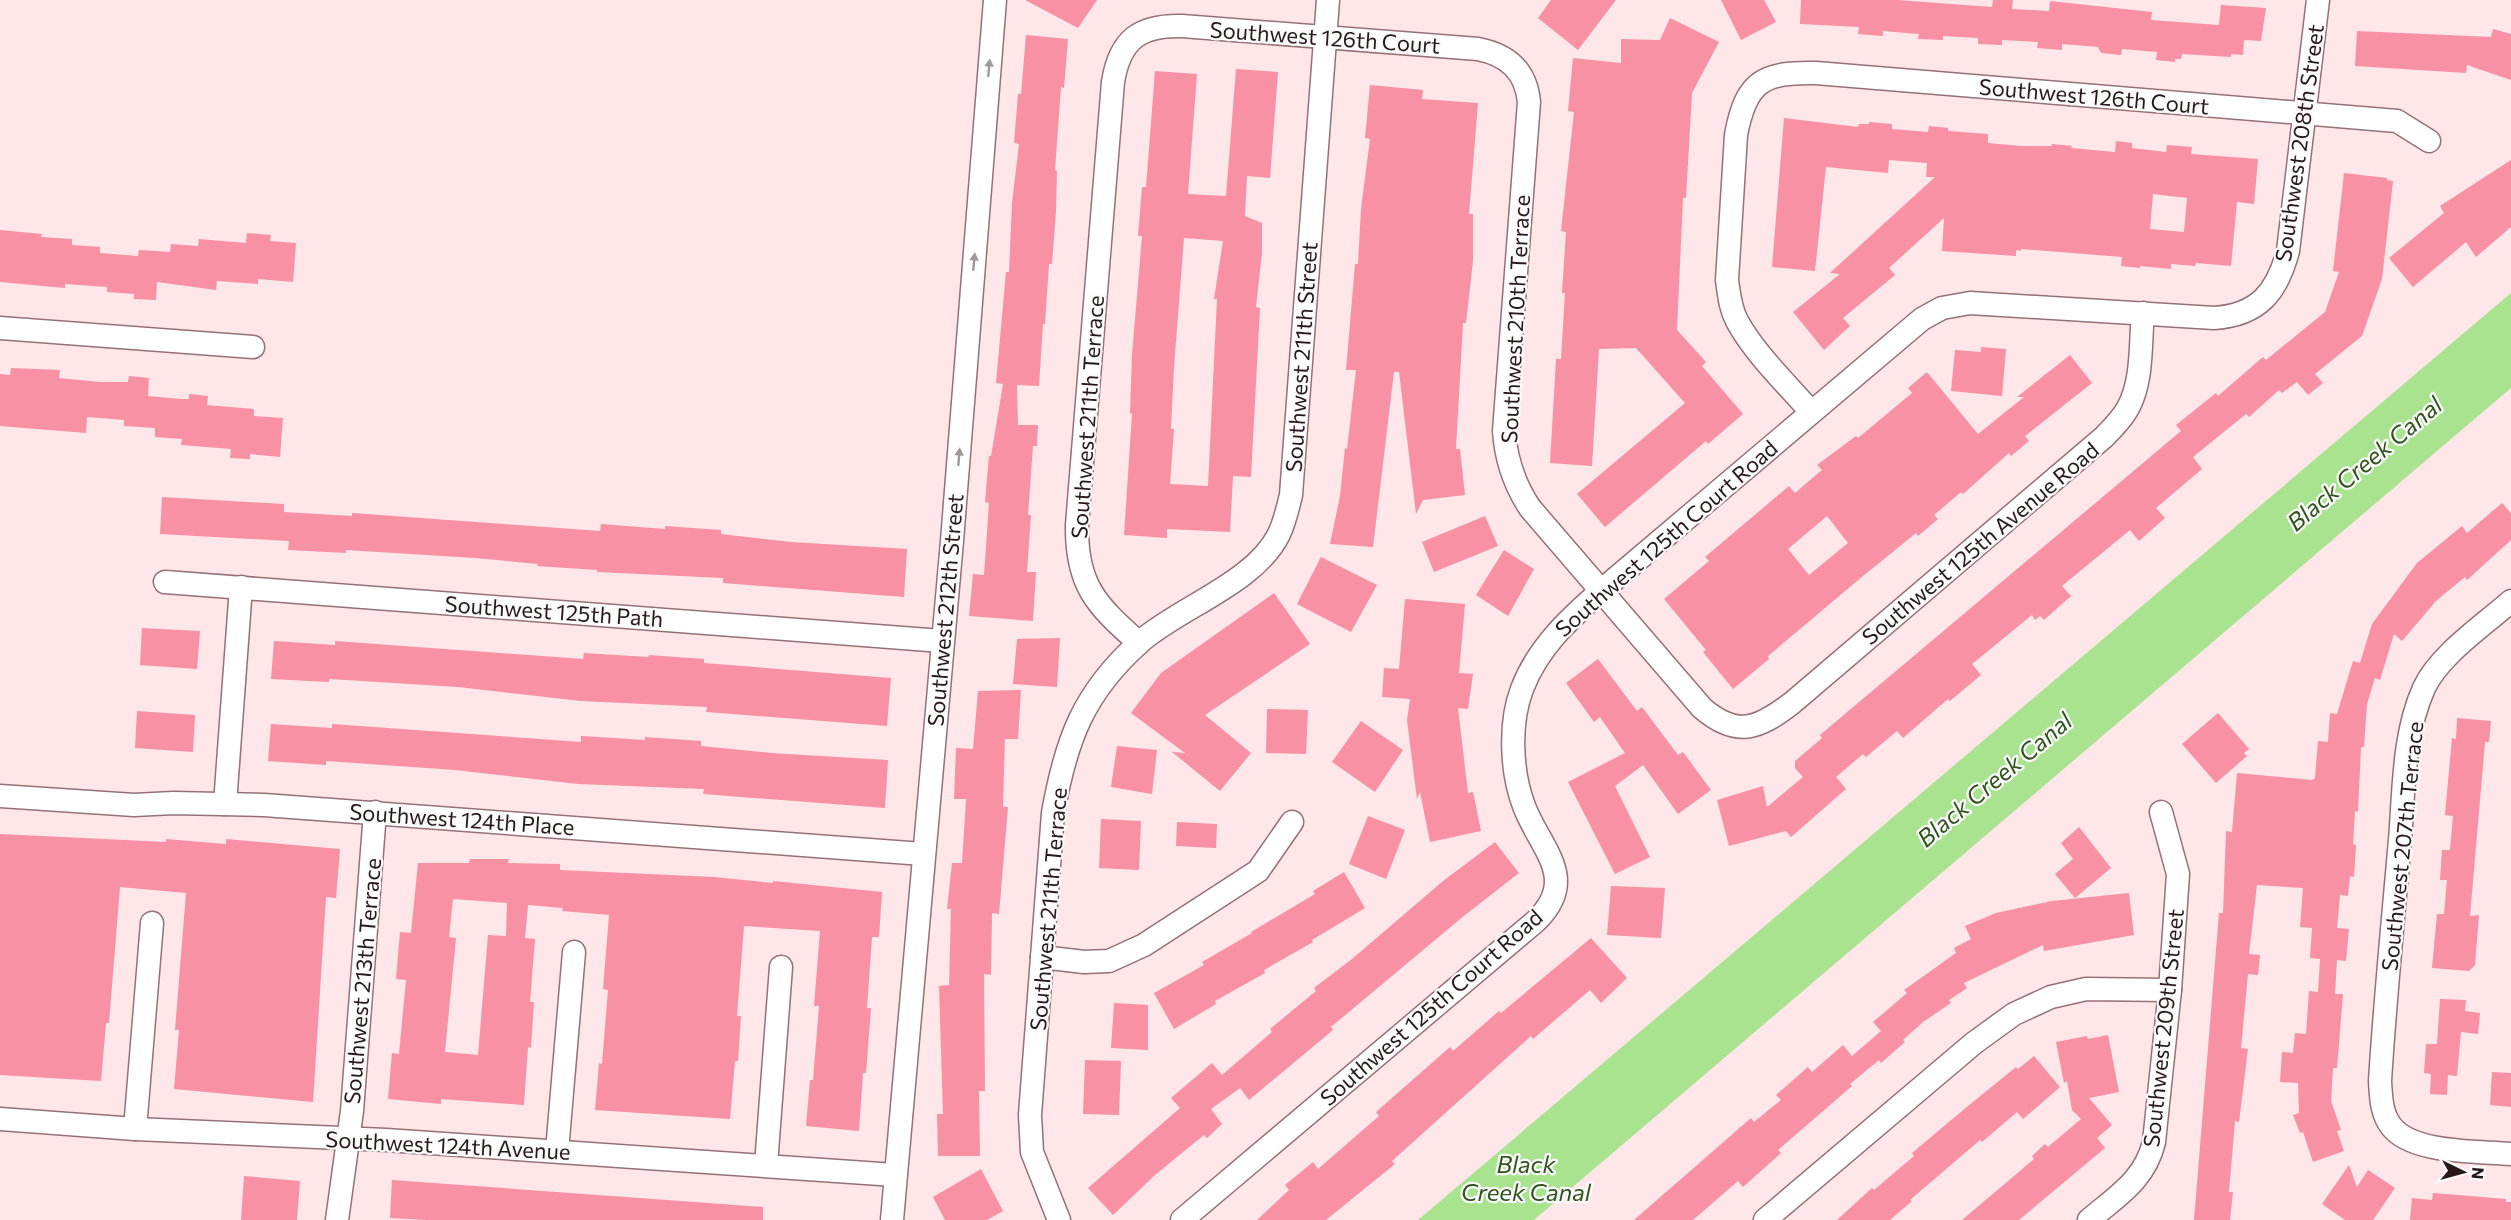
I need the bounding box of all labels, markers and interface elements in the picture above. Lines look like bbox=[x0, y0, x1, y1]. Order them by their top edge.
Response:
street label: Southwest 126th Court bbox=[1209, 15, 1441, 59]
street label: Southwest 208th Street bbox=[2269, 22, 2329, 264]
one-way arrow bbox=[984, 58, 994, 77]
street label: Southwest 126th Court bbox=[1978, 72, 2210, 120]
street label: Southwest 210th Terrace bbox=[1495, 194, 1535, 444]
street label: Southwest 211th Street bbox=[1279, 241, 1323, 473]
one-way arrow bbox=[969, 253, 979, 272]
street label: Southwest 211th Terrace bbox=[1065, 294, 1109, 540]
water label: Black Creek Canal bbox=[2281, 389, 2448, 536]
street label: Southwest 125th Court Road bbox=[1549, 434, 1783, 642]
street label: Southwest 125th Avenue Road bbox=[1856, 436, 2104, 650]
one-way arrow bbox=[954, 447, 963, 466]
street label: Southwest 212th Street bbox=[921, 492, 969, 728]
street label: Southwest 125th Path bbox=[444, 590, 664, 632]
water label: Black Creek Canal bbox=[1911, 705, 2078, 852]
street label: Southwest 207th Terrace bbox=[2375, 720, 2429, 972]
street label: Southwest 211th Terrace bbox=[1024, 786, 1072, 1032]
street label: Southwest 124th Place bbox=[349, 798, 575, 840]
street label: Southwest 213th Terrace bbox=[338, 857, 386, 1105]
street label: Southwest 125th Court Road bbox=[1314, 903, 1548, 1111]
street label: Southwest 209th Street bbox=[2137, 907, 2189, 1149]
street label: Southwest 124th Avenue bbox=[325, 1125, 571, 1165]
north arrow bbox=[2433, 1142, 2493, 1202]
water label: Black Creek Canal bbox=[1461, 1149, 1592, 1206]
text: N bbox=[2468, 1167, 2488, 1180]

